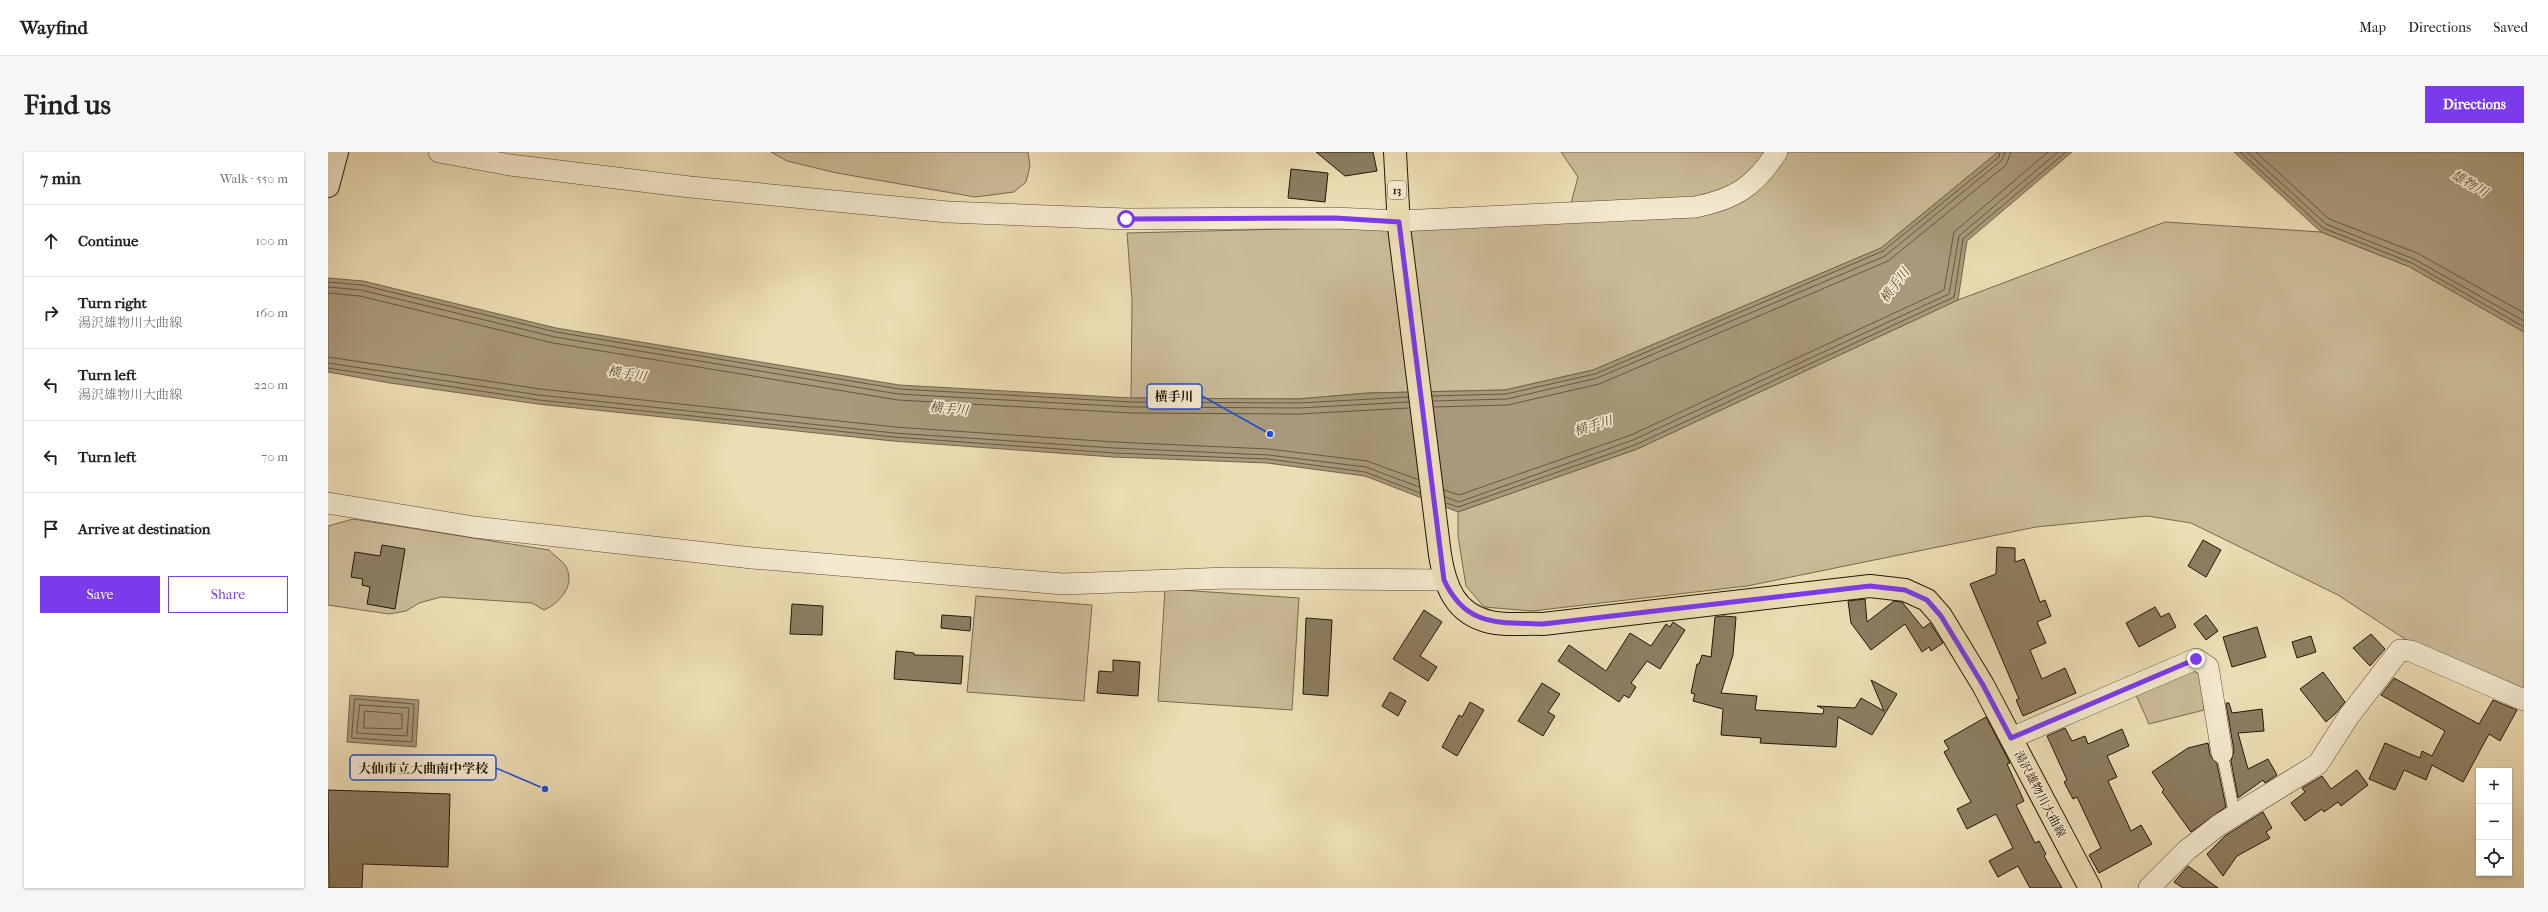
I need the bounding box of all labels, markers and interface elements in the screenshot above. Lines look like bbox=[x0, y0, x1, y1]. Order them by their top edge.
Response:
text: Wayfind bbox=[20, 17, 88, 39]
text: Map bbox=[2359, 19, 2386, 36]
text: Directions bbox=[2408, 19, 2471, 36]
text: Saved bbox=[2493, 19, 2528, 36]
button: Directions bbox=[2425, 86, 2524, 123]
text: Find us bbox=[24, 88, 111, 121]
water label: 雄物川 bbox=[2449, 167, 2492, 201]
text: 7 min bbox=[40, 168, 81, 188]
text: Walk · 550 m bbox=[220, 171, 288, 186]
road number: 13 bbox=[1388, 181, 1406, 199]
route start bbox=[1117, 210, 1135, 228]
icon: ahead bbox=[40, 230, 62, 252]
text: Continue bbox=[78, 232, 138, 250]
text: 100 m bbox=[255, 233, 288, 248]
water label: 横手川 bbox=[1877, 264, 1913, 305]
text: Turn right bbox=[78, 294, 147, 312]
icon: right bbox=[40, 302, 62, 324]
text: 160 m bbox=[256, 305, 288, 320]
text: 湯沢雄物川大曲線 bbox=[78, 315, 182, 330]
water label: 横手川 bbox=[606, 363, 649, 384]
text: Turn left bbox=[78, 366, 136, 384]
icon: left bbox=[40, 374, 62, 396]
text: 220 m bbox=[254, 377, 288, 392]
callout: 横手川 bbox=[1147, 384, 1202, 409]
text: 湯沢雄物川大曲線 bbox=[78, 387, 182, 402]
text: 横手川 bbox=[1154, 389, 1194, 404]
water label: 横手川 bbox=[929, 399, 971, 418]
water label: 横手川 bbox=[1572, 412, 1616, 438]
icon: left bbox=[40, 446, 62, 468]
text: Turn left bbox=[78, 448, 136, 466]
text: 70 m bbox=[261, 449, 288, 464]
icon: arrive bbox=[40, 518, 62, 540]
text: Arrive at destination bbox=[78, 520, 210, 538]
button: Save bbox=[40, 576, 160, 613]
button: Share bbox=[168, 576, 288, 613]
route end bbox=[2187, 650, 2205, 668]
street label: 湯沢雄物川大曲線 bbox=[2011, 748, 2069, 840]
callout: 大仙市立大曲南中学校 bbox=[350, 755, 496, 780]
text: 大仙市立大曲南中学校 bbox=[358, 761, 489, 776]
map controls bbox=[2476, 768, 2512, 876]
button: + bbox=[2476, 768, 2512, 804]
button: − bbox=[2476, 804, 2512, 840]
button: locate bbox=[2476, 840, 2512, 876]

